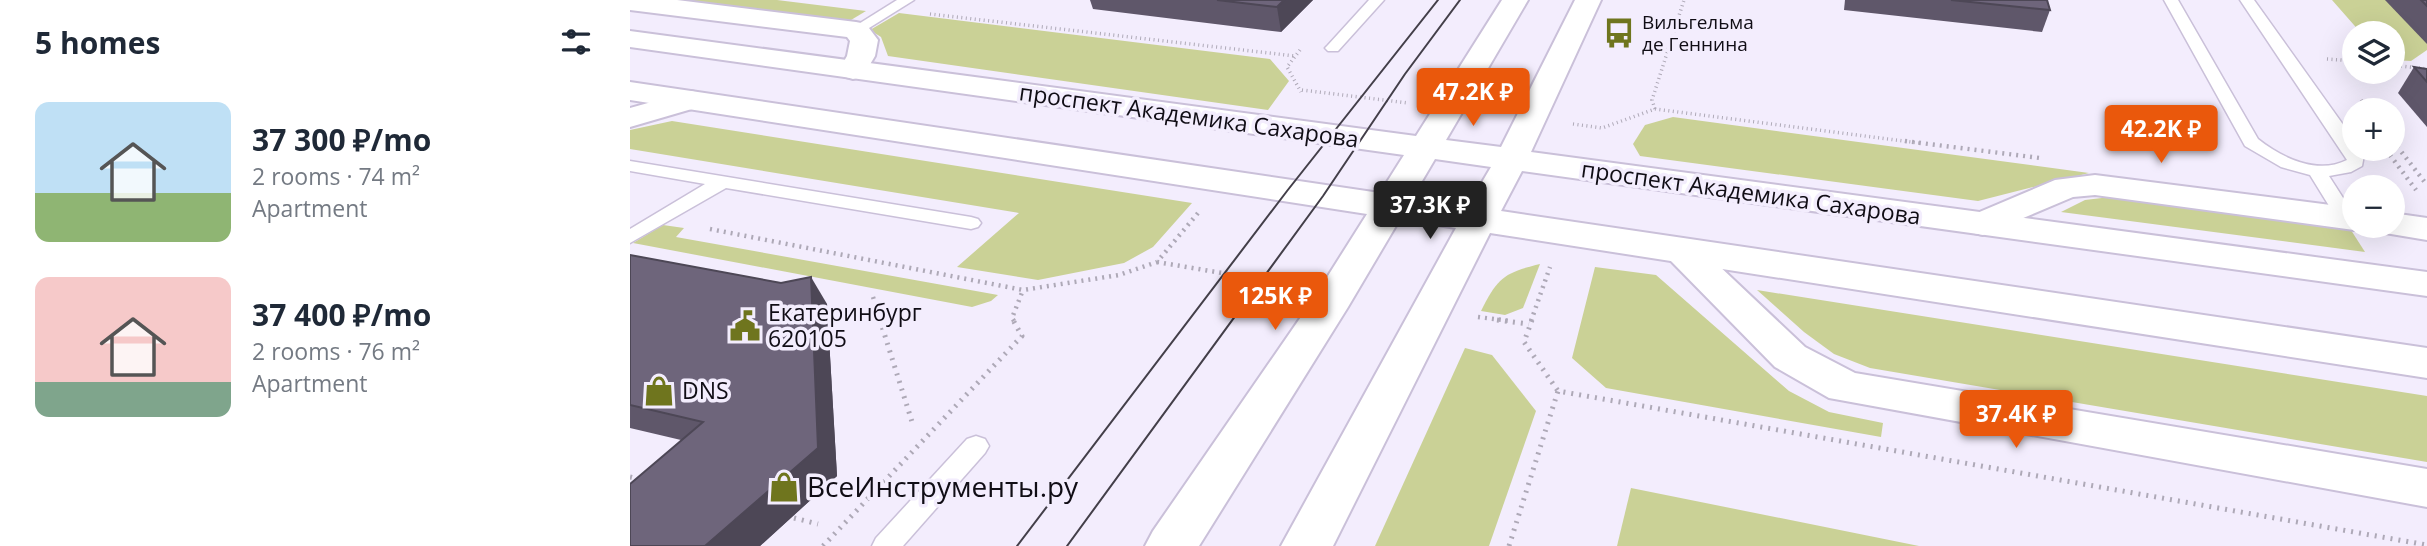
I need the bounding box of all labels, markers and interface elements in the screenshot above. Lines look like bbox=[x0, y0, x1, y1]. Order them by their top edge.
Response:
place label: Вильгельма де Геннина bbox=[1642, 9, 1754, 57]
bus stop icon: Вильгельма де Геннина bbox=[1602, 16, 1636, 50]
map controls bbox=[2342, 21, 2405, 238]
button: layers bbox=[2342, 21, 2405, 84]
text: 5 homes bbox=[35, 22, 160, 63]
icon: filters bbox=[557, 23, 595, 61]
pin: 47.2K ₽ bbox=[1408, 68, 1538, 128]
street label: проспект Академика Сахарова bbox=[1017, 75, 1361, 155]
text: 47.2K ₽ bbox=[1433, 75, 1513, 107]
button: + bbox=[2342, 98, 2405, 161]
pin: 42.2K ₽ bbox=[2096, 106, 2226, 165]
text: 42.2K ₽ bbox=[2121, 112, 2201, 144]
text: 37 300 ₽/mo bbox=[252, 119, 431, 160]
icon: home bbox=[91, 130, 175, 214]
street label: проспект Академика Сахарова bbox=[1579, 152, 1923, 232]
text: 2 rooms · 74 m² bbox=[252, 160, 420, 192]
button: − bbox=[2342, 175, 2405, 238]
pin: 37.3K ₽ bbox=[1365, 182, 1495, 241]
text: 37.3K ₽ bbox=[1390, 188, 1470, 220]
text: Apartment bbox=[252, 192, 368, 224]
pin: 125K ₽ bbox=[1218, 272, 1332, 332]
text: 125K ₽ bbox=[1238, 279, 1312, 311]
text: 37 400 ₽/mo bbox=[252, 294, 431, 335]
place label: Екатеринбург 620105 bbox=[768, 296, 922, 354]
icon: home bbox=[91, 305, 175, 389]
public building icon: Екатеринбург 620105 bbox=[728, 309, 762, 343]
text: 2 rooms · 76 m² bbox=[252, 335, 420, 367]
text: Apartment bbox=[252, 367, 368, 399]
shop icon: DNS bbox=[642, 374, 676, 408]
place label: DNS bbox=[682, 374, 729, 406]
pin: 37.4K ₽ bbox=[1951, 391, 2081, 450]
text: 37.4K ₽ bbox=[1976, 397, 2056, 429]
place label: ВсеИнструменты.ру bbox=[807, 467, 1079, 505]
shop icon: ВсеИнструменты.ру bbox=[767, 470, 801, 504]

